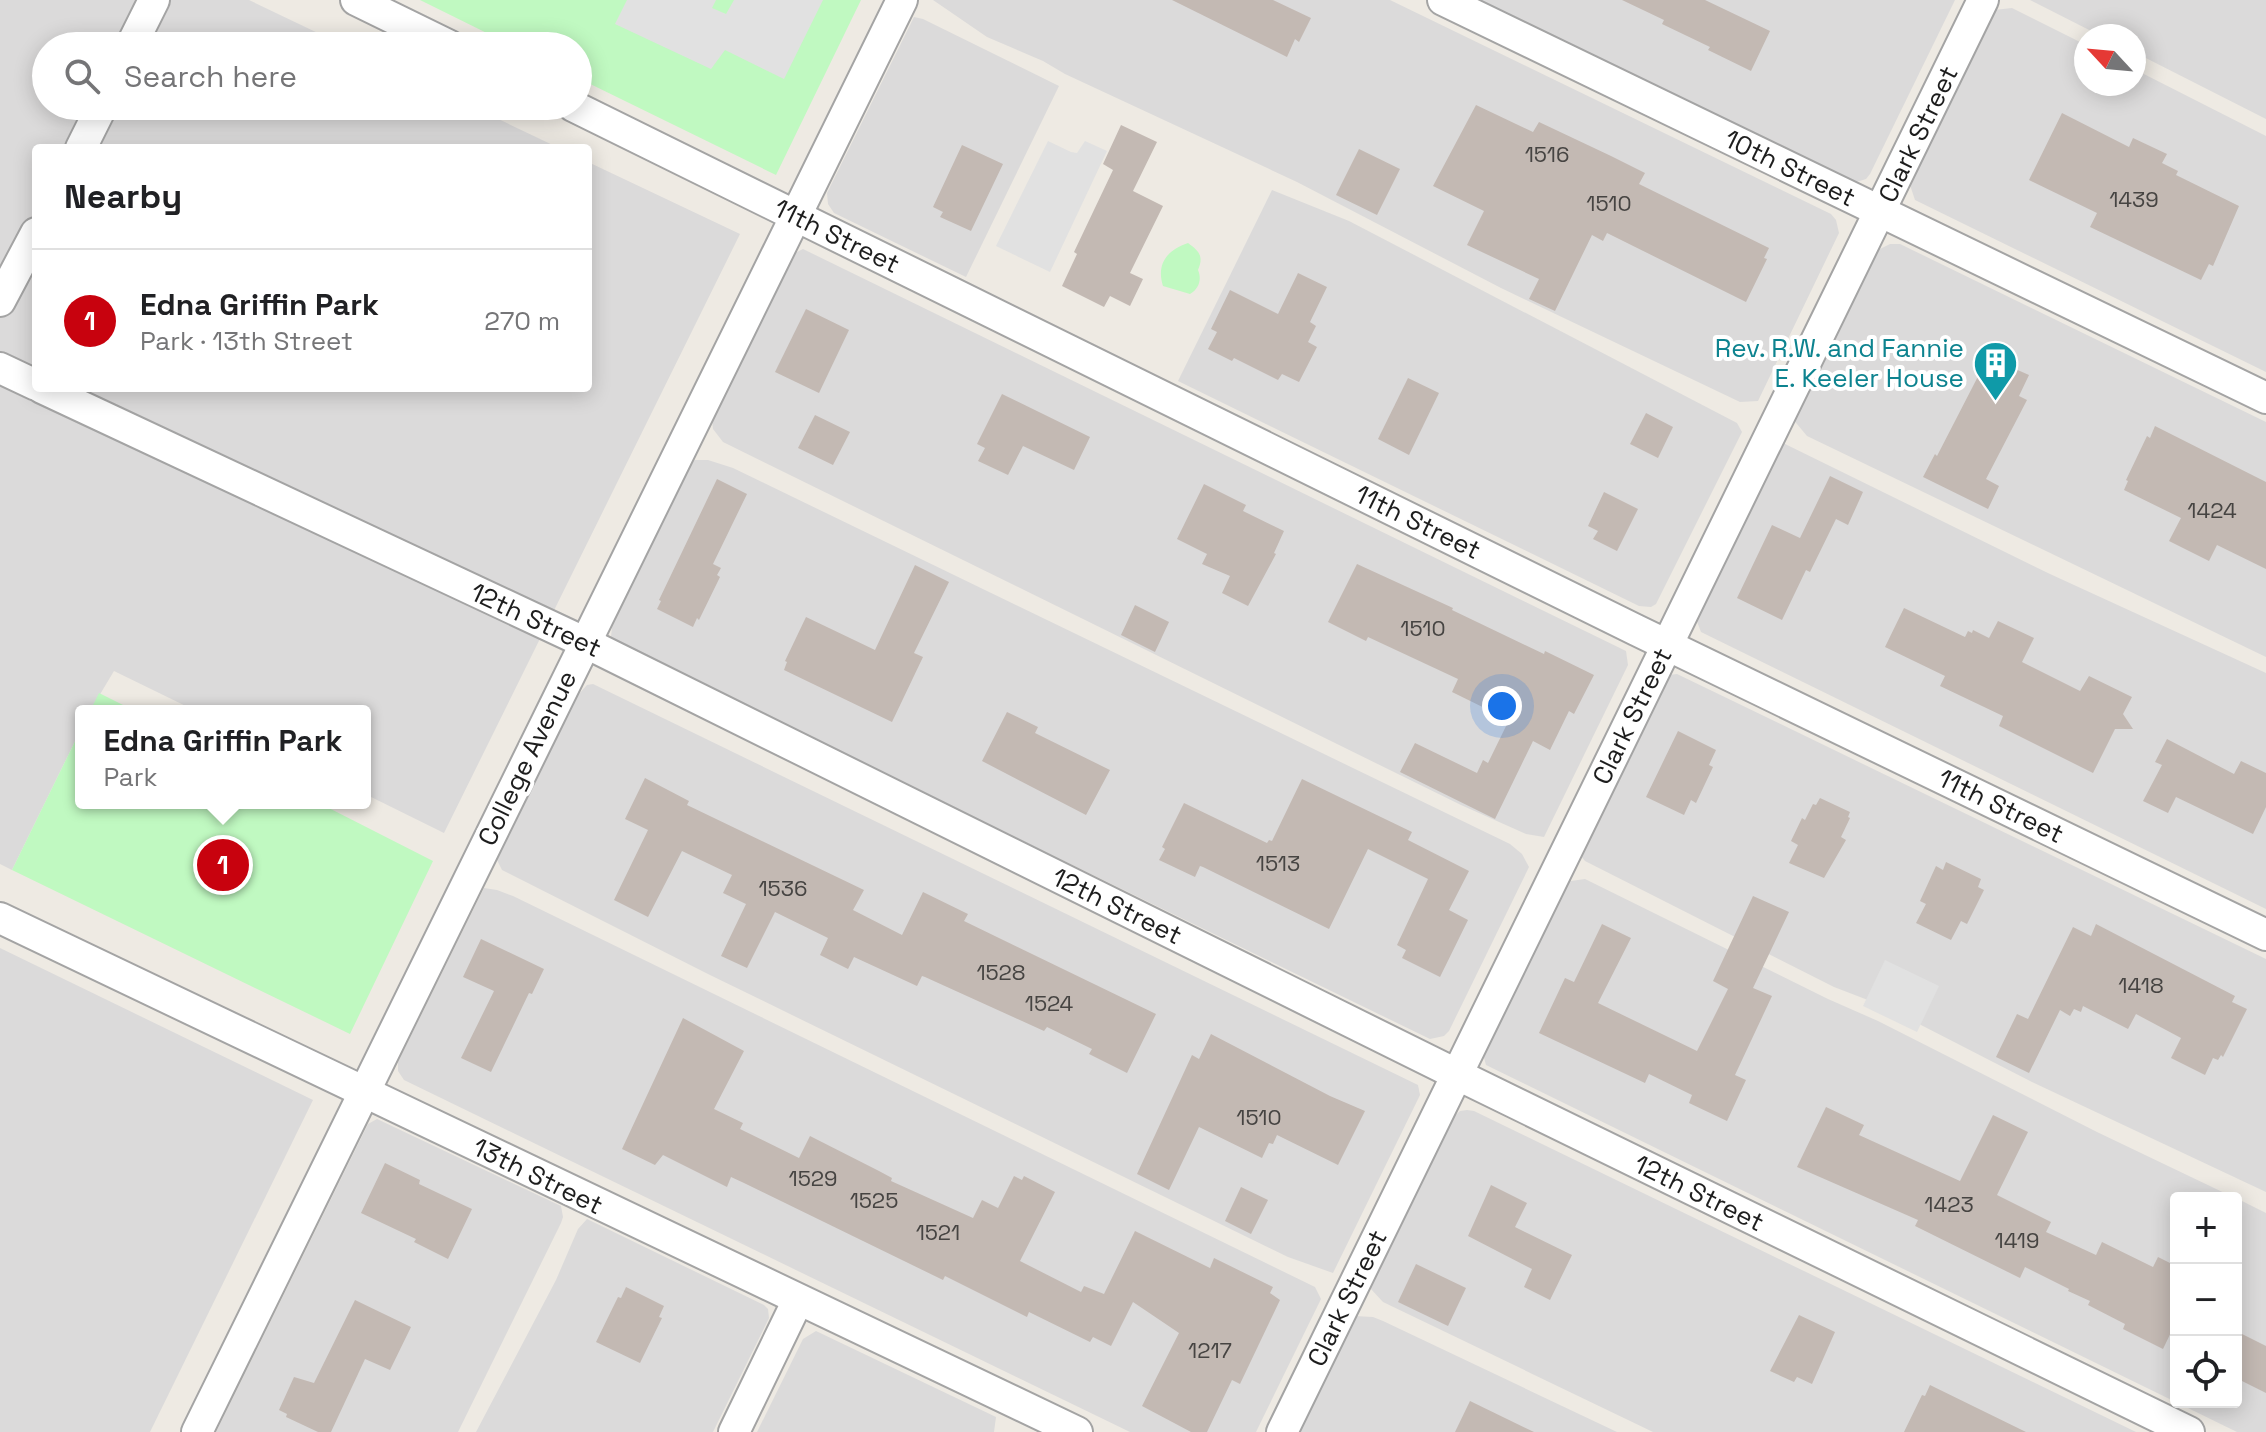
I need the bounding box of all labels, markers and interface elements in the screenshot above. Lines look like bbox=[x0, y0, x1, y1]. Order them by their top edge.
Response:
north arrow bbox=[2074, 24, 2146, 96]
search box bbox=[32, 32, 592, 120]
icon: search bbox=[60, 54, 104, 98]
text: Search here bbox=[124, 57, 297, 96]
street label: Clark Street bbox=[1870, 60, 1966, 208]
street label: 10th Street bbox=[1719, 122, 1861, 214]
house number: 1516 bbox=[1525, 140, 1569, 168]
text: Nearby bbox=[64, 175, 182, 218]
house number: 1439 bbox=[2109, 185, 2159, 213]
house number: 1510 bbox=[1586, 189, 1632, 217]
street label: 11th Street bbox=[769, 191, 905, 281]
text: Edna Griffin Park bbox=[140, 285, 379, 324]
text: 1 bbox=[84, 304, 96, 338]
text: 270 m bbox=[484, 304, 560, 338]
text: Park · 13th Street bbox=[140, 324, 353, 358]
place label: Rev. R.W. and Fannie E. Keeler House bbox=[1715, 331, 1964, 395]
building icon: Rev. R.W. and Fannie E. Keeler House bbox=[1971, 339, 2019, 402]
street label: 11th Street bbox=[1350, 477, 1486, 567]
house number: 1424 bbox=[2187, 496, 2237, 524]
street label: 12th Street bbox=[465, 575, 607, 665]
house number: 1510 bbox=[1400, 614, 1446, 642]
street label: Clark Street bbox=[1584, 642, 1680, 790]
street label: College Avenue bbox=[470, 665, 584, 851]
your location bbox=[1482, 686, 1522, 726]
popup bbox=[75, 705, 371, 809]
text: Edna Griffin Park bbox=[104, 721, 342, 760]
text: Park bbox=[104, 760, 158, 794]
street label: 11th Street bbox=[1933, 761, 2069, 851]
pin: 1 bbox=[197, 835, 249, 895]
house number: 1513 bbox=[1256, 849, 1300, 877]
street label: 12th Street bbox=[1046, 860, 1188, 952]
house number: 1536 bbox=[758, 874, 808, 902]
house number: 1528 bbox=[976, 958, 1026, 986]
house number: 1418 bbox=[2118, 971, 2164, 999]
house number: 1524 bbox=[1025, 989, 1074, 1017]
house number: 1510 bbox=[1236, 1103, 1282, 1131]
street label: 13th Street bbox=[467, 1130, 609, 1222]
street label: 12th Street bbox=[1628, 1147, 1770, 1239]
house number: 1529 bbox=[789, 1164, 837, 1192]
house number: 1525 bbox=[850, 1186, 898, 1214]
house number: 1423 bbox=[1924, 1190, 1974, 1218]
map controls bbox=[2170, 1192, 2242, 1408]
button: + bbox=[2170, 1192, 2242, 1264]
house number: 1521 bbox=[916, 1218, 960, 1246]
street label: Clark Street bbox=[1299, 1224, 1395, 1372]
house number: 1419 bbox=[1994, 1226, 2040, 1254]
button: − bbox=[2170, 1264, 2242, 1336]
house number: 1217 bbox=[1188, 1336, 1232, 1364]
button: locate bbox=[2170, 1336, 2242, 1408]

